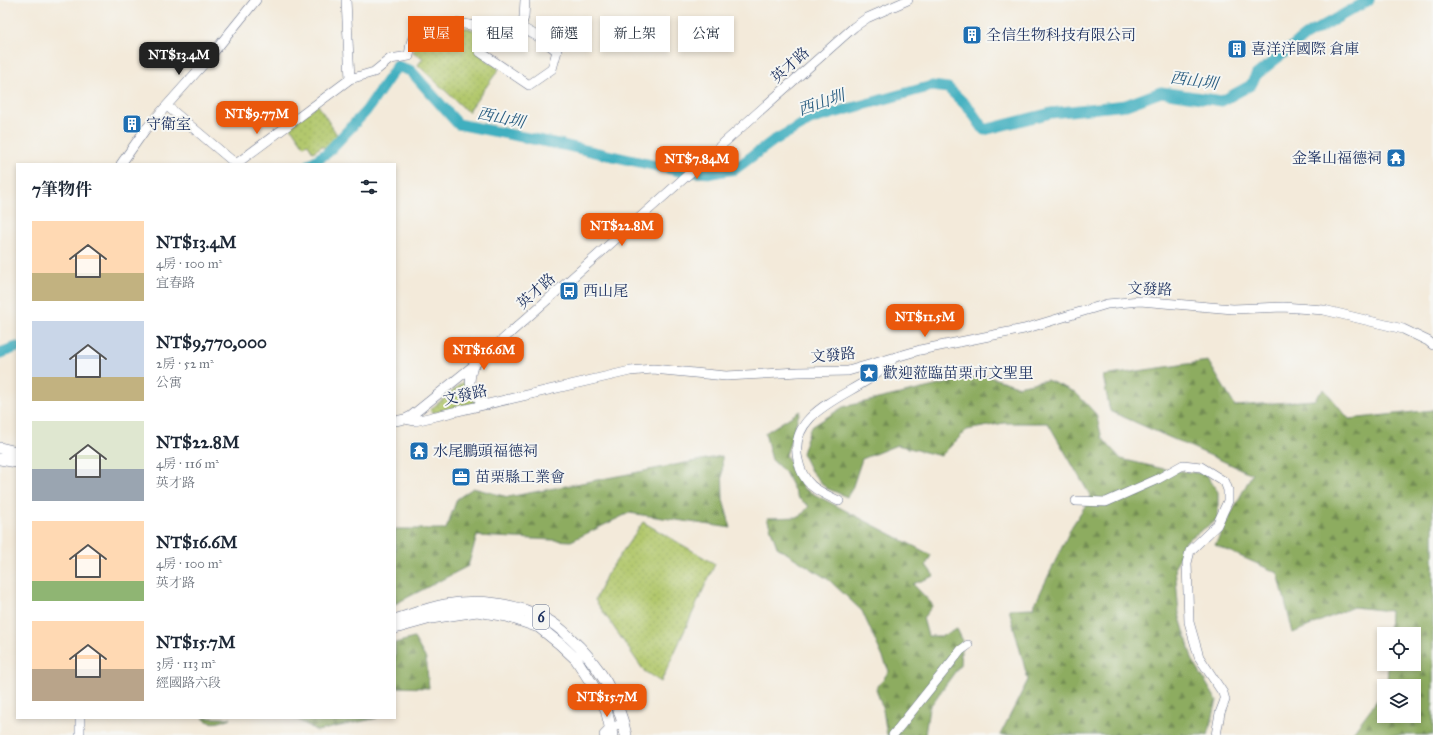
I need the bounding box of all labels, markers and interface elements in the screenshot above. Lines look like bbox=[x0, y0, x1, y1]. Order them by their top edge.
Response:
chip: 買屋 bbox=[408, 16, 464, 52]
chip: 租屋 bbox=[472, 16, 528, 52]
chip: 篩選 bbox=[536, 16, 592, 52]
chip: 新上架 bbox=[600, 16, 670, 52]
chip: 公寓 bbox=[678, 16, 734, 52]
building icon: 全信生物科技有限公司 bbox=[961, 24, 983, 46]
place label: 全信生物科技有限公司 bbox=[986, 26, 1136, 44]
building icon: 喜洋洋國際 倉庫 bbox=[1226, 38, 1248, 60]
place label: 喜洋洋國際 倉庫 bbox=[1251, 40, 1359, 58]
pin: NT$13.4M bbox=[138, 42, 220, 76]
street label: 英才路 bbox=[767, 43, 813, 87]
text: NT$13.4M bbox=[148, 47, 210, 63]
water label: 西山圳 bbox=[1169, 68, 1222, 94]
water label: 西山圳 bbox=[795, 85, 850, 119]
pin: NT$9.77M bbox=[216, 101, 298, 135]
water label: 西山圳 bbox=[475, 103, 529, 132]
text: NT$9.77M bbox=[225, 106, 289, 122]
building icon: 守衛室 bbox=[121, 113, 143, 135]
place label: 守衛室 bbox=[146, 115, 191, 133]
pin: NT$7.84M bbox=[656, 146, 738, 180]
temple icon: 金峯山福德祠 bbox=[1385, 147, 1407, 169]
place label: 金峯山福德祠 bbox=[1292, 149, 1382, 167]
text: NT$7.84M bbox=[665, 151, 729, 167]
icon: filters bbox=[358, 176, 380, 198]
text: 7筆物件 bbox=[32, 179, 92, 200]
pin: NT$22.8M bbox=[581, 213, 663, 247]
text: NT$22.8M bbox=[590, 218, 654, 234]
text: NT$13.4M bbox=[156, 232, 236, 253]
icon: home bbox=[64, 237, 112, 285]
text: 4房 · 100 m² bbox=[156, 256, 222, 272]
street label: 英才路 bbox=[513, 269, 559, 313]
text: 宜春路 bbox=[156, 275, 195, 291]
street label: 文發路 bbox=[1127, 279, 1173, 299]
bus stop icon: 西山尾 bbox=[558, 280, 580, 302]
place label: 西山尾 bbox=[583, 282, 628, 300]
pin: NT$11.5M bbox=[884, 304, 966, 338]
text: NT$11.5M bbox=[895, 309, 955, 325]
text: NT$9,770,000 bbox=[156, 332, 267, 353]
icon: home bbox=[64, 337, 112, 385]
pin: NT$16.6M bbox=[443, 337, 525, 371]
text: NT$16.6M bbox=[453, 342, 515, 358]
street label: 文發路 bbox=[810, 344, 856, 366]
text: 2房 · 52 m² bbox=[156, 356, 214, 372]
place icon: 歡迎蒞臨苗栗市文聖里 bbox=[858, 362, 880, 384]
place label: 歡迎蒞臨苗栗市文聖里 bbox=[883, 364, 1033, 382]
text: 公寓 bbox=[156, 375, 182, 391]
street label: 文發路 bbox=[441, 381, 489, 409]
text: NT$22.8M bbox=[156, 432, 239, 453]
icon: home bbox=[64, 437, 112, 485]
temple icon: 水尾鵬頭福德祠 bbox=[408, 440, 430, 462]
place label: 水尾鵬頭福德祠 bbox=[433, 442, 538, 460]
text: 4房 · 116 m² bbox=[156, 456, 219, 472]
office icon: 苗栗縣工業會 bbox=[450, 466, 472, 488]
place label: 苗栗縣工業會 bbox=[475, 468, 565, 486]
text: 英才路 bbox=[156, 475, 195, 491]
text: NT$16.6M bbox=[156, 532, 237, 553]
icon: home bbox=[64, 537, 112, 585]
text: 4房 · 100 m² bbox=[156, 556, 222, 572]
text: 英才路 bbox=[156, 575, 195, 591]
road number: 6 bbox=[533, 605, 549, 629]
map controls bbox=[1377, 627, 1421, 723]
button: locate bbox=[1377, 627, 1421, 671]
text: NT$15.7M bbox=[156, 632, 235, 653]
icon: home bbox=[64, 637, 112, 685]
text: 3房 · 113 m² bbox=[156, 656, 216, 672]
text: 經國路六段 bbox=[156, 675, 221, 691]
button: layers bbox=[1377, 679, 1421, 723]
pin: NT$15.7M bbox=[566, 684, 648, 718]
text: NT$15.7M bbox=[577, 689, 637, 705]

